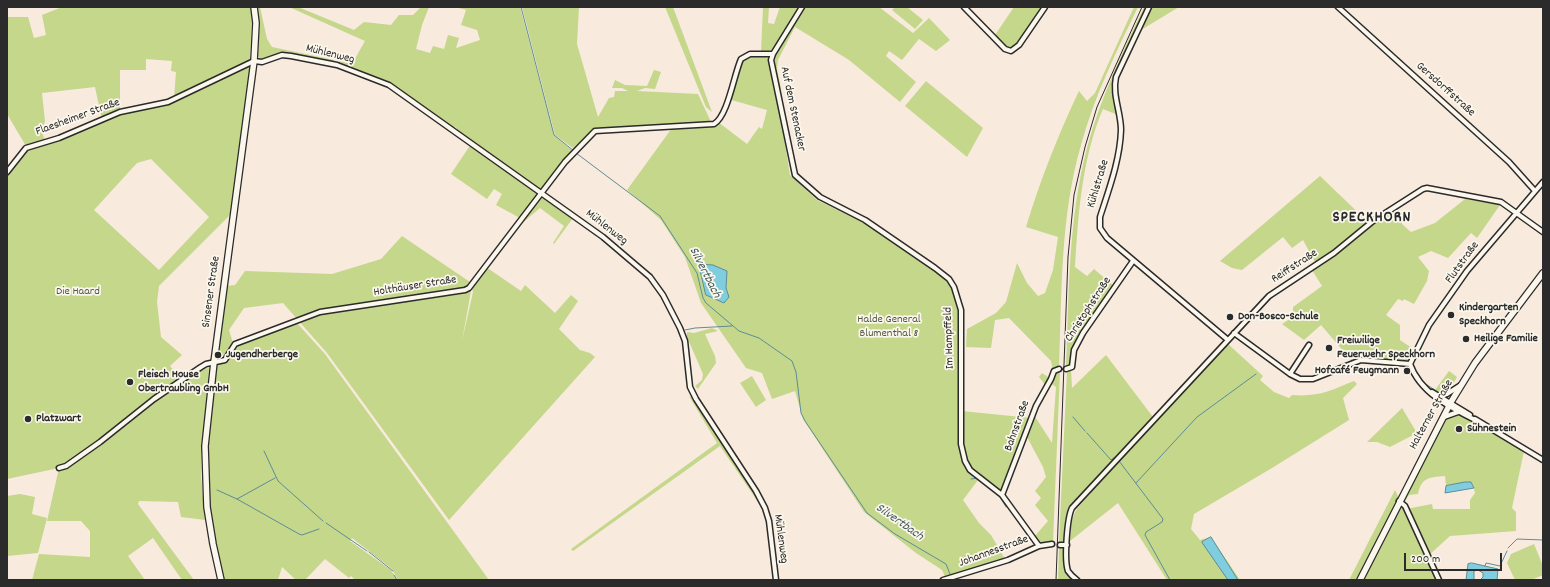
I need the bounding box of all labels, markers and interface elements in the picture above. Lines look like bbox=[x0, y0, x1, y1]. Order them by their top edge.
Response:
street label: Mühlenweg bbox=[304, 42, 356, 68]
street label: Gersdorffstraße bbox=[1412, 60, 1478, 120]
street label: Auf dem Stenacker bbox=[776, 65, 808, 153]
street label: Flaesheimer Straße bbox=[34, 96, 122, 140]
street label: Kühlstraße bbox=[1085, 158, 1113, 210]
street label: Mühlenweg bbox=[582, 207, 630, 249]
district label: SPECKHORN bbox=[1333, 209, 1411, 229]
street label: Flutstraße bbox=[1443, 239, 1483, 287]
water label: Silvertbach bbox=[685, 245, 723, 301]
street label: Reiffstraße bbox=[1269, 247, 1321, 287]
street label: Sinsener Straße bbox=[200, 255, 224, 329]
street label: Holthäuser Straße bbox=[373, 273, 457, 301]
street label: Christophstraße bbox=[1063, 275, 1115, 345]
park label: Die Haard bbox=[56, 285, 100, 299]
place label: Kindergarten Speckhorn bbox=[1459, 301, 1518, 329]
street label: Im Hampffeld bbox=[942, 307, 958, 369]
place label: Don-Bosco-Schule bbox=[1238, 310, 1318, 324]
marker: Kindergarten Speckhorn bbox=[1446, 310, 1456, 320]
marker: Don-Bosco-Schule bbox=[1225, 312, 1235, 322]
park label: Halde General Blumenthal 8 bbox=[857, 313, 921, 341]
place label: Heilige Familie bbox=[1474, 332, 1538, 346]
place label: Freiwilige Feuerwehr Speckhorn bbox=[1337, 334, 1435, 362]
marker: Heilige Familie bbox=[1461, 334, 1471, 344]
marker: Freiwilige Feuerwehr Speckhorn bbox=[1324, 343, 1334, 353]
place label: Jugendherberge bbox=[226, 348, 298, 362]
marker: Jugendherberge bbox=[213, 350, 223, 360]
place label: Hofcafé Feugmann bbox=[1315, 364, 1399, 378]
marker: Hofcafé Feugmann bbox=[1402, 366, 1412, 376]
place label: Fleisch House Obertraubling GmbH bbox=[138, 368, 229, 396]
marker: Fleisch House Obertraubling GmbH bbox=[125, 377, 135, 387]
street label: Halterner Straße bbox=[1407, 378, 1457, 452]
street label: Bahnstraße bbox=[1002, 399, 1034, 453]
place label: Platzwart bbox=[36, 412, 81, 426]
marker: Platzwart bbox=[23, 414, 33, 424]
place label: Sühnestein bbox=[1467, 422, 1516, 436]
marker: Sühnestein bbox=[1454, 424, 1464, 434]
water label: Silvertbach bbox=[872, 501, 926, 545]
street label: Mühlenweg bbox=[769, 513, 791, 565]
street label: Johannesstraße bbox=[957, 533, 1031, 571]
scale bar bbox=[1406, 545, 1504, 571]
text: 200 m bbox=[1411, 551, 1440, 568]

